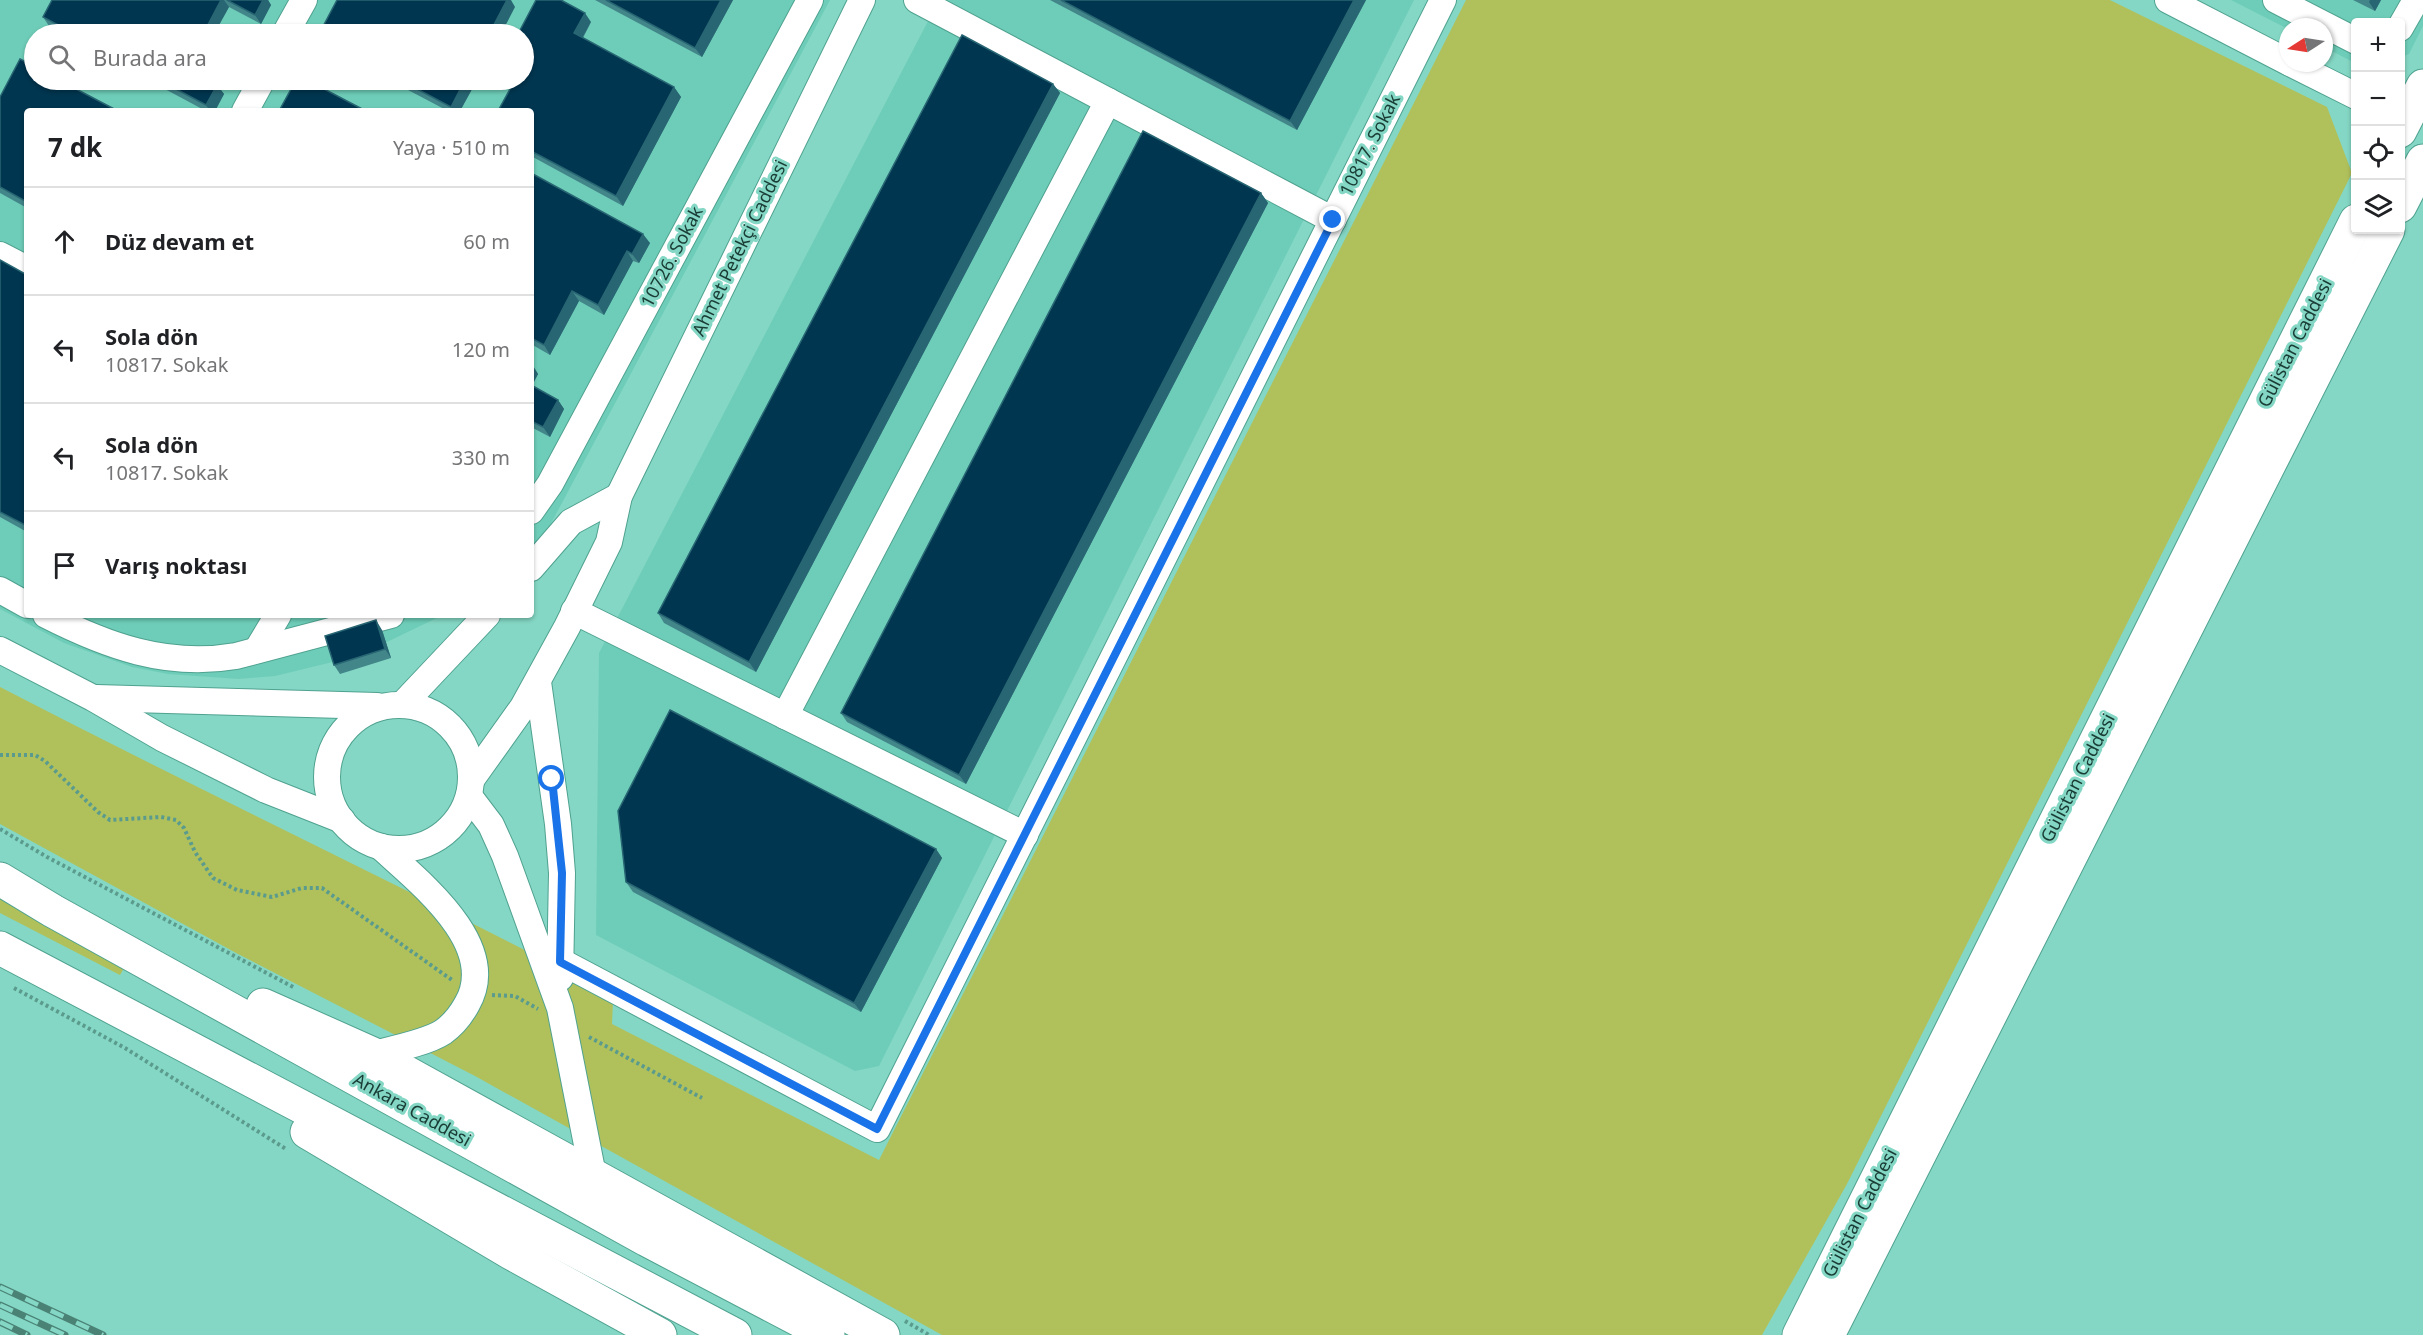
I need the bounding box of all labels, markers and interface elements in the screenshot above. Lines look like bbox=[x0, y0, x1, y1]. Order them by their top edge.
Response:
north arrow bbox=[2279, 18, 2333, 72]
map controls bbox=[2351, 18, 2405, 234]
button: + bbox=[2351, 18, 2405, 72]
search box bbox=[24, 24, 534, 90]
icon: search bbox=[45, 41, 78, 74]
text: Burada ara bbox=[93, 42, 207, 72]
button: − bbox=[2351, 72, 2405, 126]
street label: 10817. Sokak bbox=[1333, 89, 1405, 199]
button: locate bbox=[2351, 126, 2405, 180]
text: 7 dk bbox=[48, 129, 102, 165]
text: Yaya · 510 m bbox=[393, 134, 510, 161]
street label: Ahmet Petekçi Caddesi bbox=[686, 156, 792, 340]
button: layers bbox=[2351, 180, 2405, 234]
street label: 10726. Sokak bbox=[634, 202, 708, 311]
route end bbox=[1319, 206, 1345, 232]
icon: ahead bbox=[48, 225, 81, 258]
text: Düz devam et bbox=[105, 226, 254, 256]
text: 60 m bbox=[463, 228, 510, 255]
street label: Gülistan Caddesi bbox=[2251, 274, 2337, 411]
text: Sola dön bbox=[105, 321, 198, 351]
icon: left bbox=[48, 333, 81, 366]
text: 120 m bbox=[452, 336, 510, 363]
text: 10817. Sokak bbox=[105, 351, 228, 378]
text: Sola dön bbox=[105, 429, 198, 459]
icon: left bbox=[48, 441, 81, 474]
text: 330 m bbox=[452, 444, 510, 471]
text: 10817. Sokak bbox=[105, 459, 228, 486]
icon: arrive bbox=[48, 549, 81, 582]
text: Varış noktası bbox=[105, 550, 247, 580]
street label: Gülistan Caddesi bbox=[2034, 709, 2120, 846]
route start bbox=[538, 765, 564, 791]
street label: Ankara Caddesi bbox=[349, 1067, 476, 1151]
street label: Gülistan Caddesi bbox=[1816, 1144, 1902, 1281]

